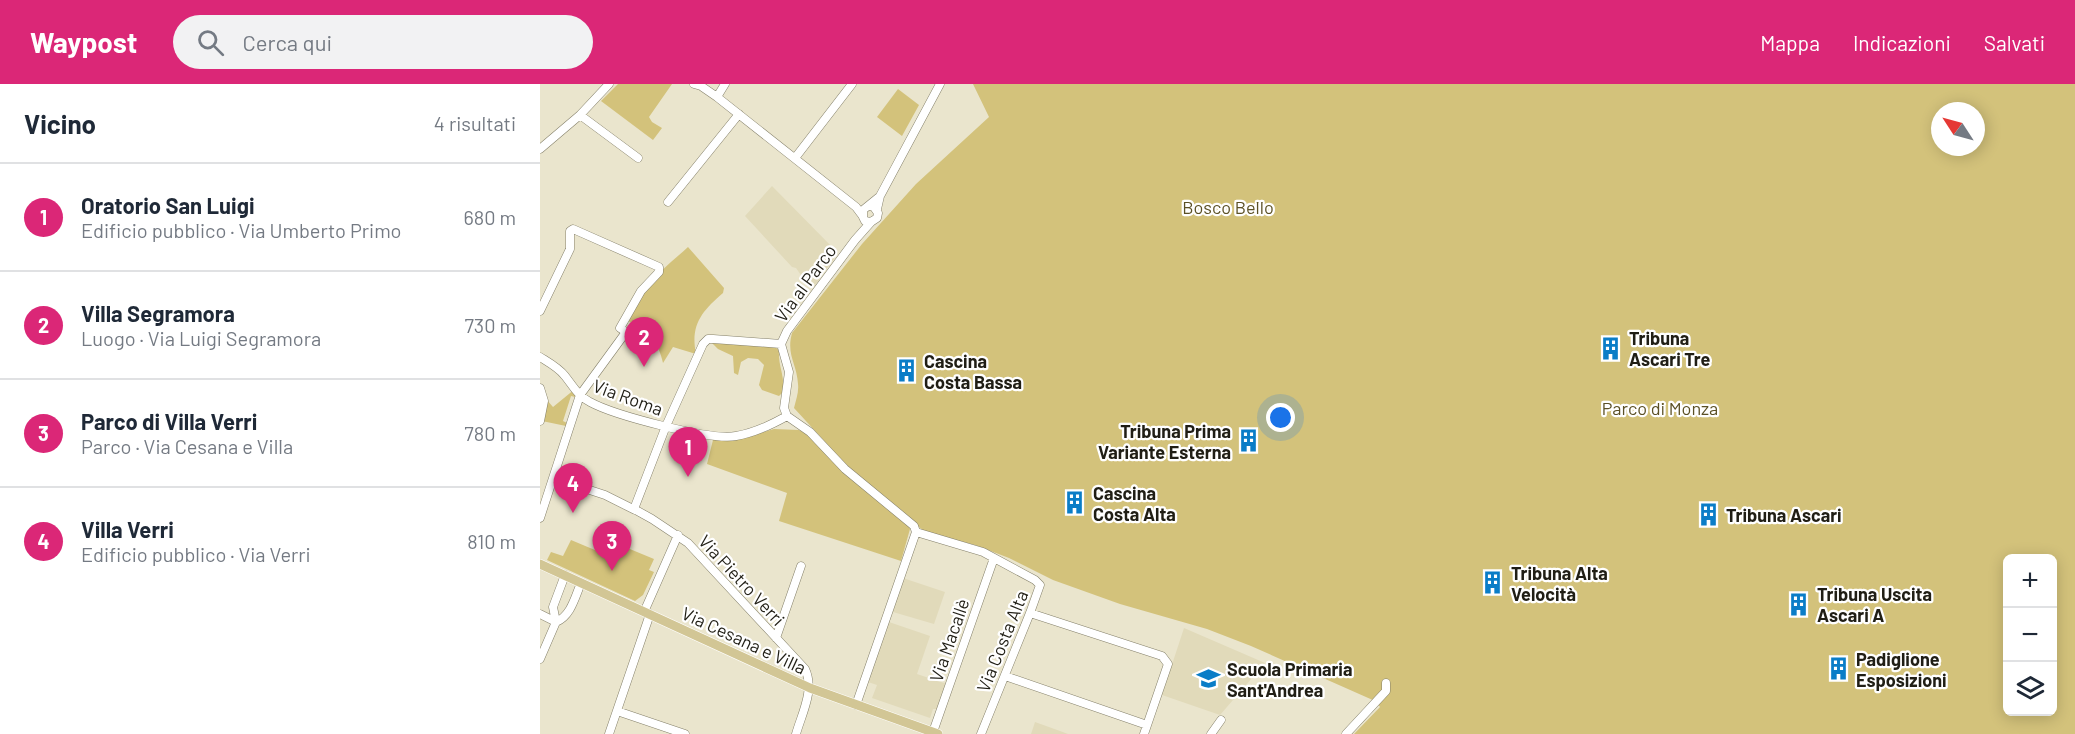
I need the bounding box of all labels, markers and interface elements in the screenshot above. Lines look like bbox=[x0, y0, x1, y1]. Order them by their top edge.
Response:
search box bbox=[173, 15, 593, 69]
text: Waypost bbox=[30, 25, 137, 59]
icon: search bbox=[194, 26, 227, 59]
text: Cerca qui bbox=[242, 29, 332, 55]
text: Mappa bbox=[1760, 30, 1820, 55]
text: Indicazioni bbox=[1853, 30, 1951, 55]
text: Salvati bbox=[1984, 30, 2045, 55]
north arrow bbox=[1931, 102, 1985, 156]
text: Vicino bbox=[24, 108, 96, 139]
text: 4 risultati bbox=[434, 111, 516, 135]
text: Oratorio San Luigi bbox=[81, 192, 255, 218]
park label: Bosco Bello bbox=[1182, 196, 1274, 218]
text: 1 bbox=[40, 205, 47, 229]
text: 680 m bbox=[463, 205, 516, 229]
text: Edificio pubblico · Via Umberto Primo bbox=[81, 218, 401, 242]
street label: Via al Parco bbox=[770, 240, 840, 326]
text: Villa Segramora bbox=[81, 300, 235, 326]
text: 2 bbox=[38, 313, 49, 337]
text: 730 m bbox=[464, 313, 516, 337]
pin: 2 bbox=[624, 318, 664, 367]
text: Luogo · Via Luigi Segramora bbox=[81, 326, 321, 350]
place label: Tribuna Ascari Tre bbox=[1629, 327, 1711, 370]
building icon: Tribuna Ascari Tre bbox=[1598, 335, 1624, 361]
place label: Cascina Costa Bassa bbox=[924, 350, 1022, 393]
building icon: Cascina Costa Bassa bbox=[893, 358, 919, 384]
street label: Via Roma bbox=[590, 374, 666, 420]
park label: Parco di Monza bbox=[1602, 397, 1718, 419]
your location bbox=[1266, 403, 1295, 432]
text: Parco di Villa Verri bbox=[81, 408, 257, 434]
place label: Tribuna Prima Variante Esterna bbox=[1098, 420, 1231, 463]
text: 3 bbox=[38, 421, 49, 445]
text: 780 m bbox=[464, 421, 516, 445]
pin: 1 bbox=[668, 428, 708, 477]
building icon: Tribuna Prima Variante Esterna bbox=[1236, 428, 1262, 454]
text: Parco · Via Cesana e Villa bbox=[81, 434, 293, 458]
pin: 4 bbox=[554, 464, 592, 513]
place label: Cascina Costa Alta bbox=[1093, 482, 1176, 525]
building icon: Cascina Costa Alta bbox=[1062, 490, 1088, 516]
building icon: Tribuna Ascari bbox=[1695, 502, 1721, 528]
place label: Tribuna Ascari bbox=[1726, 504, 1842, 526]
text: Villa Verri bbox=[81, 516, 174, 542]
pin: 3 bbox=[592, 522, 632, 571]
text: 4 bbox=[37, 529, 50, 553]
text: 810 m bbox=[467, 529, 516, 553]
street label: Via Pietro Verri bbox=[694, 530, 790, 630]
text: Edificio pubblico · Via Verri bbox=[81, 542, 311, 566]
map controls bbox=[2003, 554, 2057, 716]
button: + bbox=[2003, 554, 2057, 608]
place label: Tribuna Alta Velocità bbox=[1511, 562, 1608, 605]
building icon: Tribuna Alta Velocità bbox=[1480, 570, 1506, 596]
place label: Tribuna Uscita Ascari A bbox=[1817, 583, 1932, 626]
street label: Via Costa Alta bbox=[972, 587, 1032, 695]
building icon: Tribuna Uscita Ascari A bbox=[1786, 591, 1812, 617]
street label: Via Macallè bbox=[925, 596, 973, 684]
street label: Via Cesana e Villa bbox=[678, 602, 810, 678]
button: − bbox=[2003, 608, 2057, 662]
place label: Padiglione Esposizioni bbox=[1856, 648, 1947, 691]
building icon: Padiglione Esposizioni bbox=[1825, 656, 1851, 682]
place label: Scuola Primaria Sant'Andrea bbox=[1227, 658, 1352, 701]
button: layers bbox=[2003, 662, 2057, 716]
school or university icon: Scuola Primaria Sant'Andrea bbox=[1196, 666, 1222, 692]

